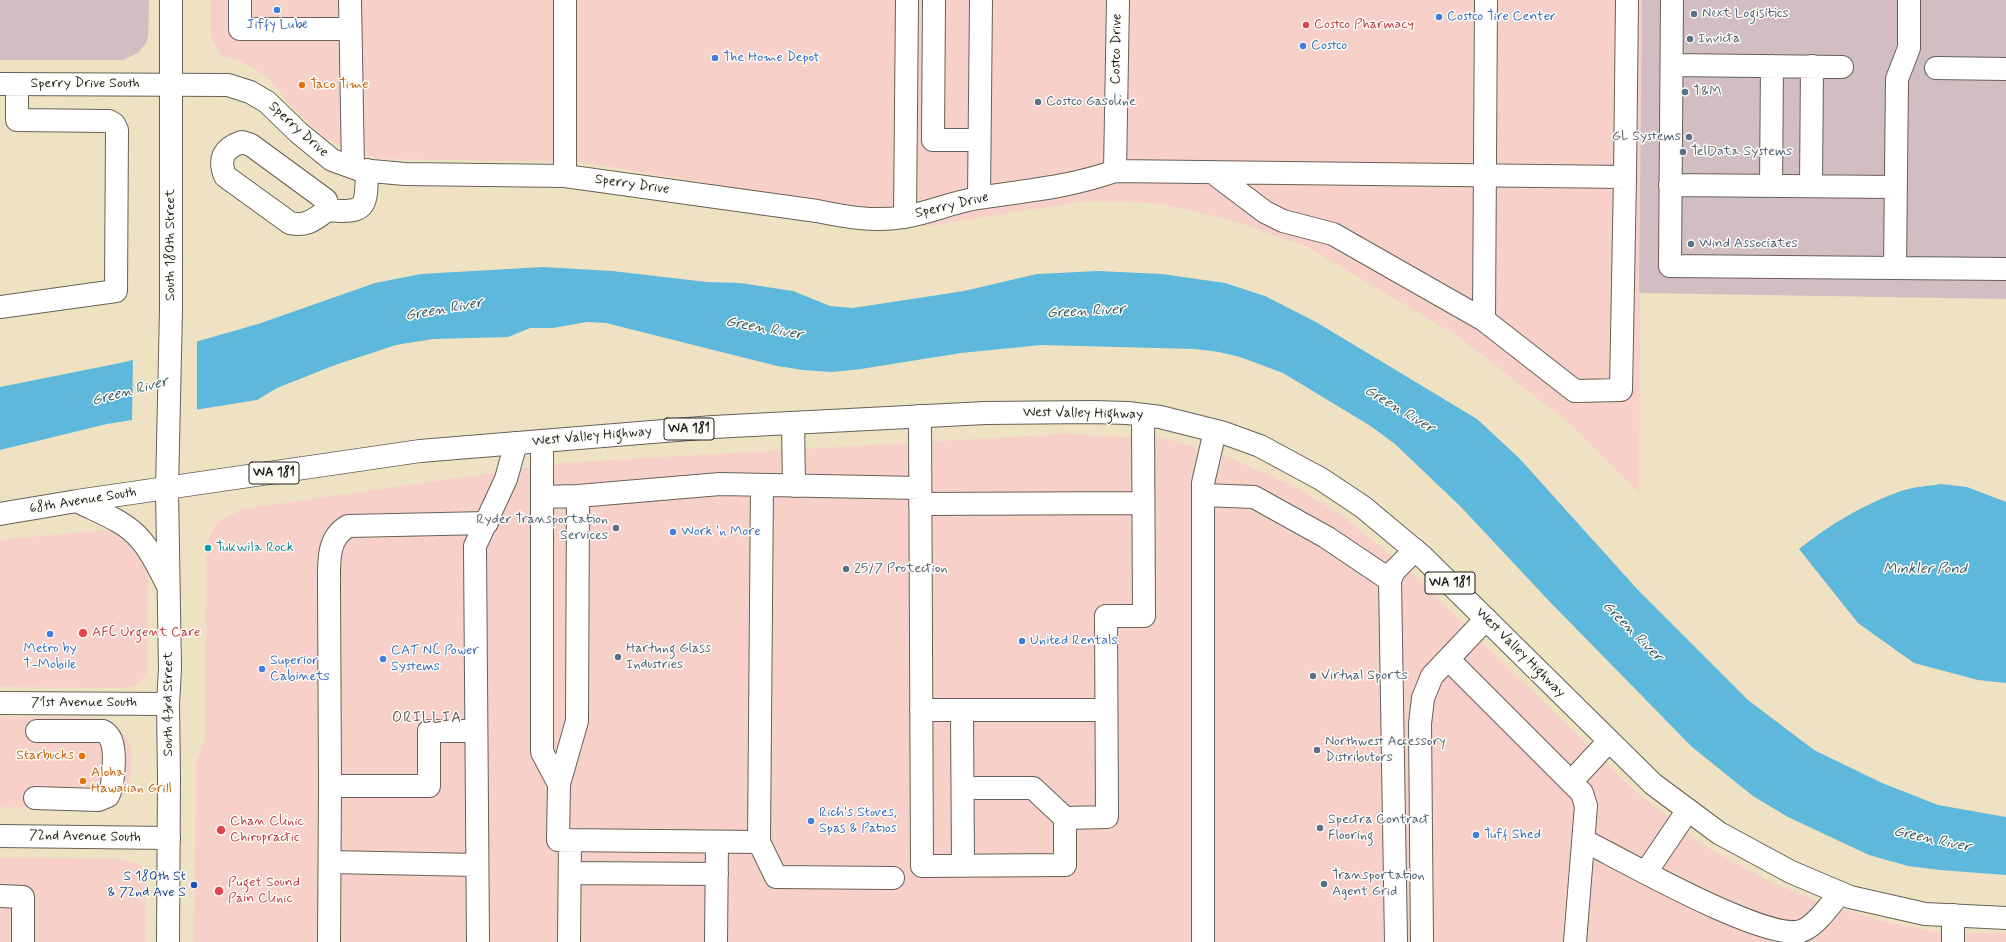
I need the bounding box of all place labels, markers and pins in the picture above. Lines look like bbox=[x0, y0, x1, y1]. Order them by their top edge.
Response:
marker: Jiffy Lube bbox=[272, 5, 282, 15]
place label: Next Logisitics bbox=[1702, 6, 1789, 22]
place label: Costco Tire Center bbox=[1447, 9, 1556, 25]
marker: Next Logisitics bbox=[1689, 9, 1699, 19]
marker: Costco Tire Center bbox=[1434, 12, 1444, 22]
place label: Jiffy Lube bbox=[246, 17, 308, 33]
place label: Costco Pharmacy bbox=[1314, 17, 1414, 33]
marker: Costco Pharmacy bbox=[1301, 20, 1311, 30]
place label: Invicta bbox=[1698, 31, 1740, 47]
marker: Invicta bbox=[1685, 34, 1695, 44]
place label: Costco bbox=[1311, 38, 1347, 54]
marker: Costco bbox=[1298, 41, 1308, 51]
place label: The Home Depot bbox=[723, 50, 820, 66]
marker: The Home Depot bbox=[710, 53, 720, 63]
place label: Taco Time bbox=[310, 77, 369, 93]
marker: Taco Time bbox=[297, 80, 307, 90]
place label: T&M bbox=[1693, 84, 1721, 100]
marker: T&M bbox=[1680, 87, 1690, 97]
place label: Costco Gasoline bbox=[1046, 94, 1136, 110]
marker: Costco Gasoline bbox=[1033, 97, 1043, 107]
place label: GL Systems bbox=[1612, 129, 1681, 145]
marker: GL Systems bbox=[1684, 132, 1694, 142]
place label: TelData Systems bbox=[1691, 144, 1792, 160]
marker: TelData Systems bbox=[1678, 147, 1688, 157]
place label: Wind Associates bbox=[1699, 236, 1798, 252]
marker: Wind Associates bbox=[1686, 239, 1696, 249]
place label: Ryder Transportation Services bbox=[476, 512, 608, 544]
marker: Ryder Transportation Services bbox=[611, 523, 621, 533]
place label: Work 'n More bbox=[681, 524, 760, 540]
marker: Work 'n More bbox=[668, 527, 678, 537]
place label: Tukwila Rock bbox=[216, 540, 294, 556]
marker: Tukwila Rock bbox=[203, 543, 213, 553]
place label: 25/7 Protection bbox=[854, 561, 947, 577]
marker: 25/7 Protection bbox=[841, 564, 851, 574]
place label: AFC Urgent Care bbox=[92, 625, 200, 641]
marker: AFC Urgent Care bbox=[77, 627, 89, 639]
marker: Metro by T-Mobile bbox=[45, 629, 55, 639]
place label: United Rentals bbox=[1030, 633, 1118, 649]
marker: United Rentals bbox=[1017, 636, 1027, 646]
place label: Metro by T-Mobile bbox=[23, 641, 77, 674]
place label: Hartung Glass Industries bbox=[626, 641, 711, 674]
place label: CAT NC Power Systems bbox=[391, 643, 479, 676]
marker: Hartung Glass Industries bbox=[613, 652, 623, 662]
place label: Superior Cabinets bbox=[270, 653, 330, 686]
marker: CAT NC Power Systems bbox=[378, 654, 388, 664]
marker: Superior Cabinets bbox=[257, 664, 267, 674]
place label: Virtual Sports bbox=[1321, 668, 1408, 684]
marker: Virtual Sports bbox=[1308, 671, 1318, 681]
place label: Northwest Accessory Distributors bbox=[1325, 734, 1446, 766]
marker: Northwest Accessory Distributors bbox=[1312, 745, 1322, 755]
place label: Starbucks bbox=[16, 748, 74, 764]
marker: Starbucks bbox=[77, 751, 87, 761]
place label: Aloha Hawaiian Grill bbox=[91, 765, 172, 798]
marker: Aloha Hawaiian Grill bbox=[78, 776, 88, 786]
place label: Rich's Stoves, Spas & Patios bbox=[819, 805, 897, 838]
place label: Spectra Contract Flooring bbox=[1328, 812, 1429, 844]
place label: Chan Clinic Chiropractic bbox=[230, 814, 304, 846]
marker: Rich's Stoves, Spas & Patios bbox=[806, 816, 816, 826]
marker: Spectra Contract Flooring bbox=[1315, 823, 1325, 833]
marker: Chan Clinic Chiropractic bbox=[215, 824, 227, 836]
place label: Tuff Shed bbox=[1484, 827, 1541, 843]
marker: Tuff Shed bbox=[1471, 830, 1481, 840]
place label: Transportation Agent Grid bbox=[1332, 868, 1425, 900]
place label: S 180th St & 72nd Ave S bbox=[108, 869, 186, 902]
place label: Puget Sound Pain Clinic bbox=[228, 875, 300, 908]
marker: Transportation Agent Grid bbox=[1319, 879, 1329, 889]
marker: S 180th St & 72nd Ave S bbox=[189, 880, 199, 890]
marker: Puget Sound Pain Clinic bbox=[213, 885, 225, 897]

